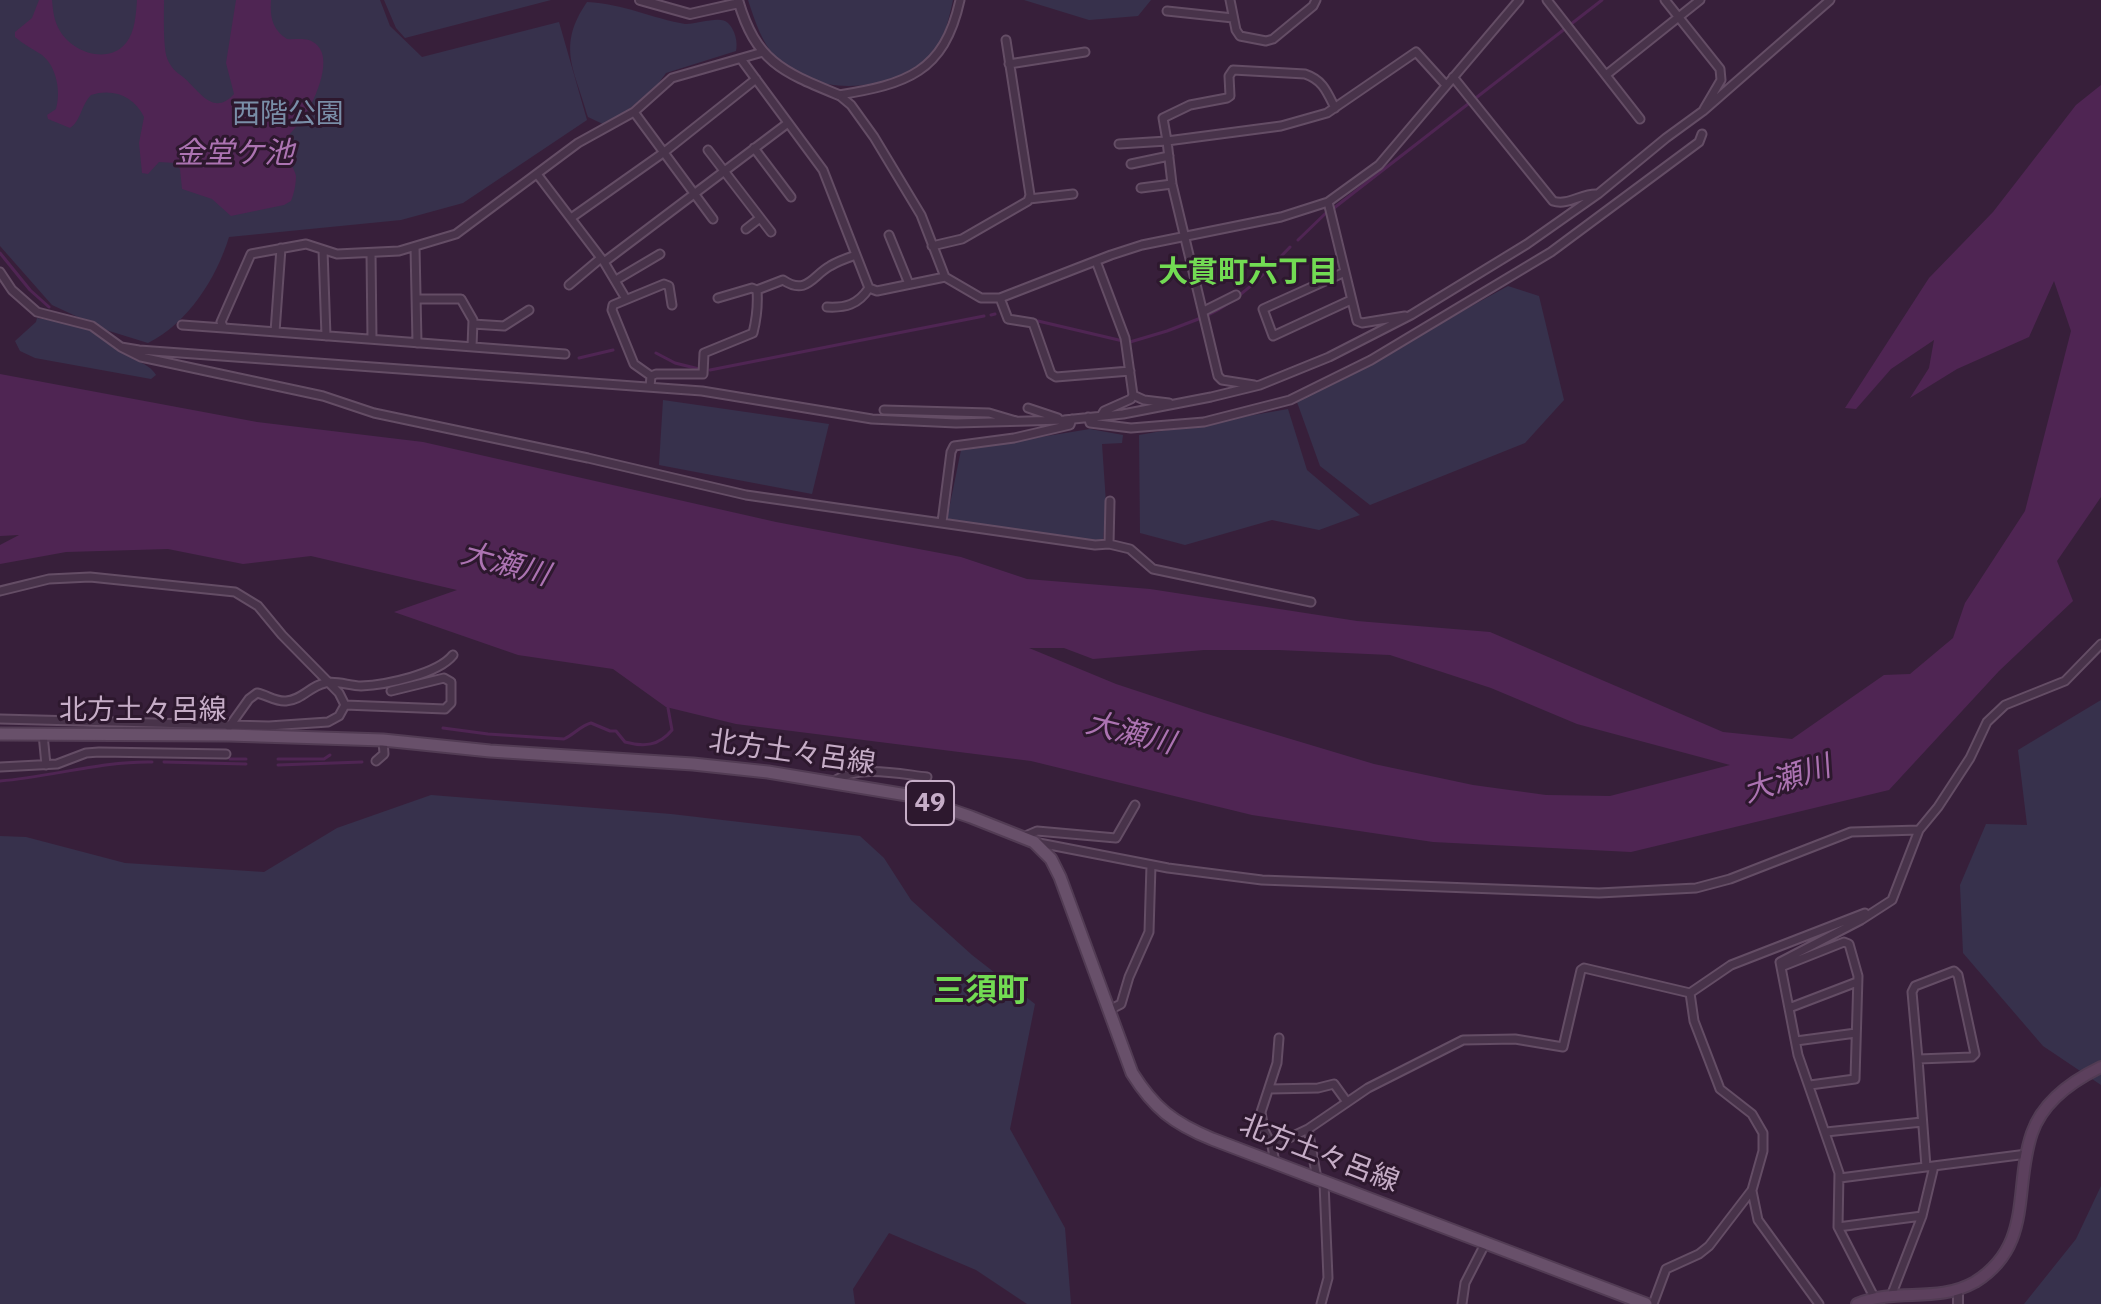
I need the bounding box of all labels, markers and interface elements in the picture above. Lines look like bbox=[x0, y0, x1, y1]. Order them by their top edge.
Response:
park label: 西階公園 bbox=[232, 98, 344, 132]
water label: 金堂ケ池 bbox=[174, 136, 294, 172]
district label: 大貫町六丁目 bbox=[1158, 255, 1338, 291]
water label: 大瀬川 bbox=[457, 536, 553, 594]
street label: 北方土々呂線 bbox=[59, 694, 227, 728]
water label: 大瀬川 bbox=[1082, 706, 1178, 762]
street label: 北方土々呂線 bbox=[706, 725, 878, 781]
water label: 大瀬川 bbox=[1739, 749, 1835, 811]
road number: 49 bbox=[906, 781, 954, 825]
district label: 三須町 bbox=[933, 973, 1029, 1011]
street label: 北方土々呂線 bbox=[1235, 1108, 1403, 1200]

